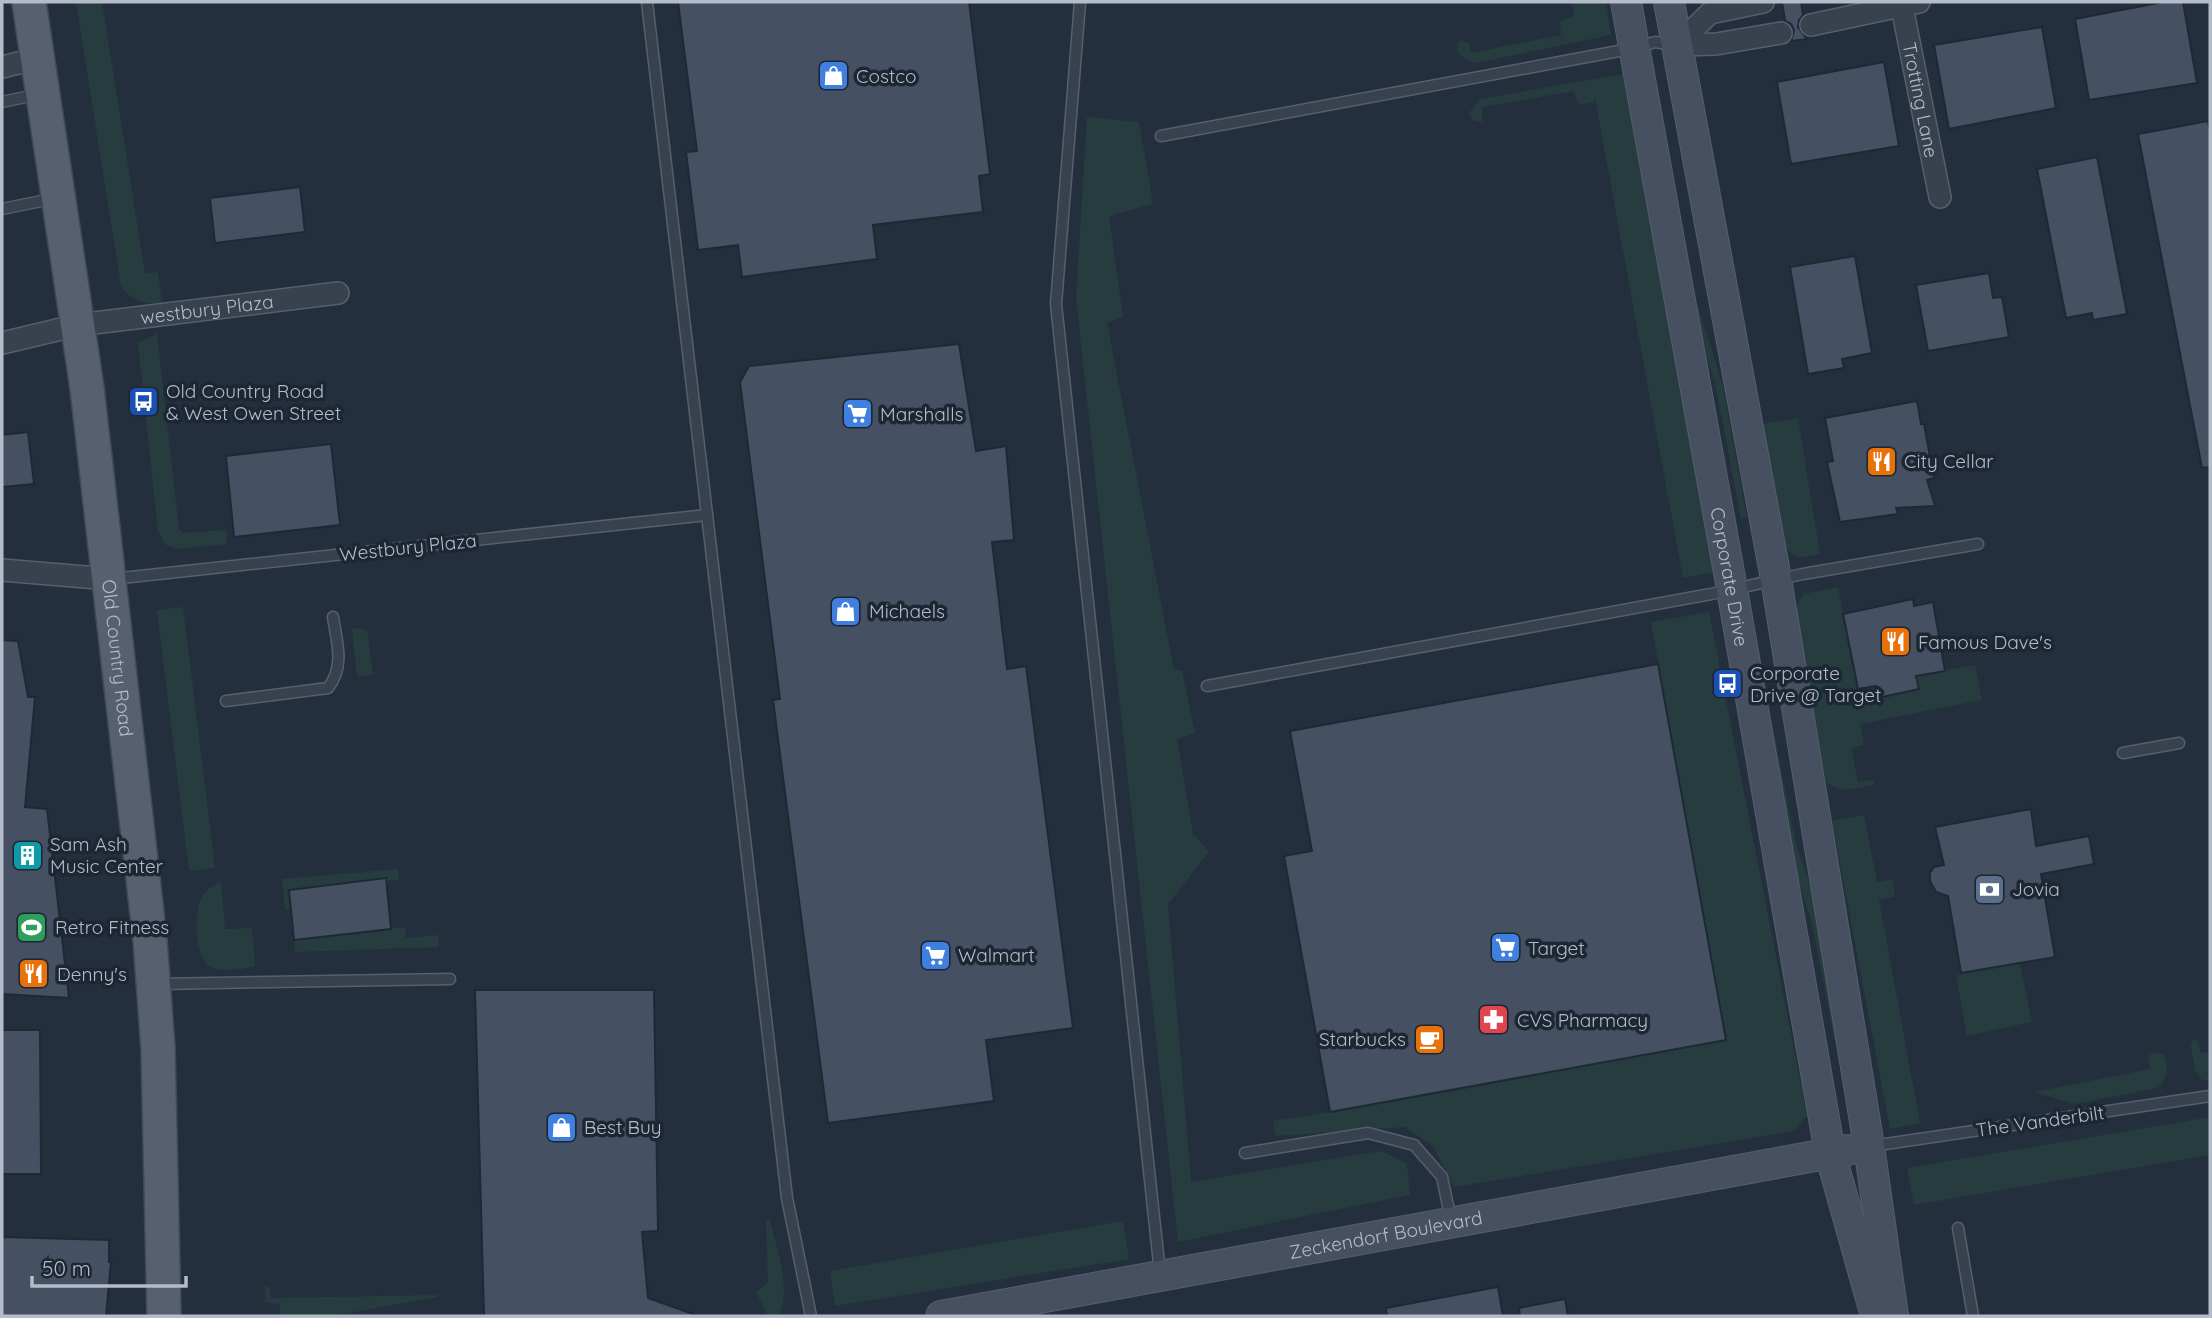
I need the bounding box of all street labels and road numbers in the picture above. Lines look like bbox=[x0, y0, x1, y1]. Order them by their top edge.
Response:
street label: Trotting Lane bbox=[1897, 40, 1944, 160]
street label: westbury Plaza bbox=[139, 289, 275, 329]
street label: Corporate Drive bbox=[1705, 505, 1754, 648]
street label: Westbury Plaza bbox=[338, 528, 478, 566]
street label: Old Country Road bbox=[97, 578, 139, 738]
street label: The Vanderbilt bbox=[1974, 1100, 2106, 1142]
street label: Zeckendorf Boulevard bbox=[1287, 1205, 1484, 1264]

